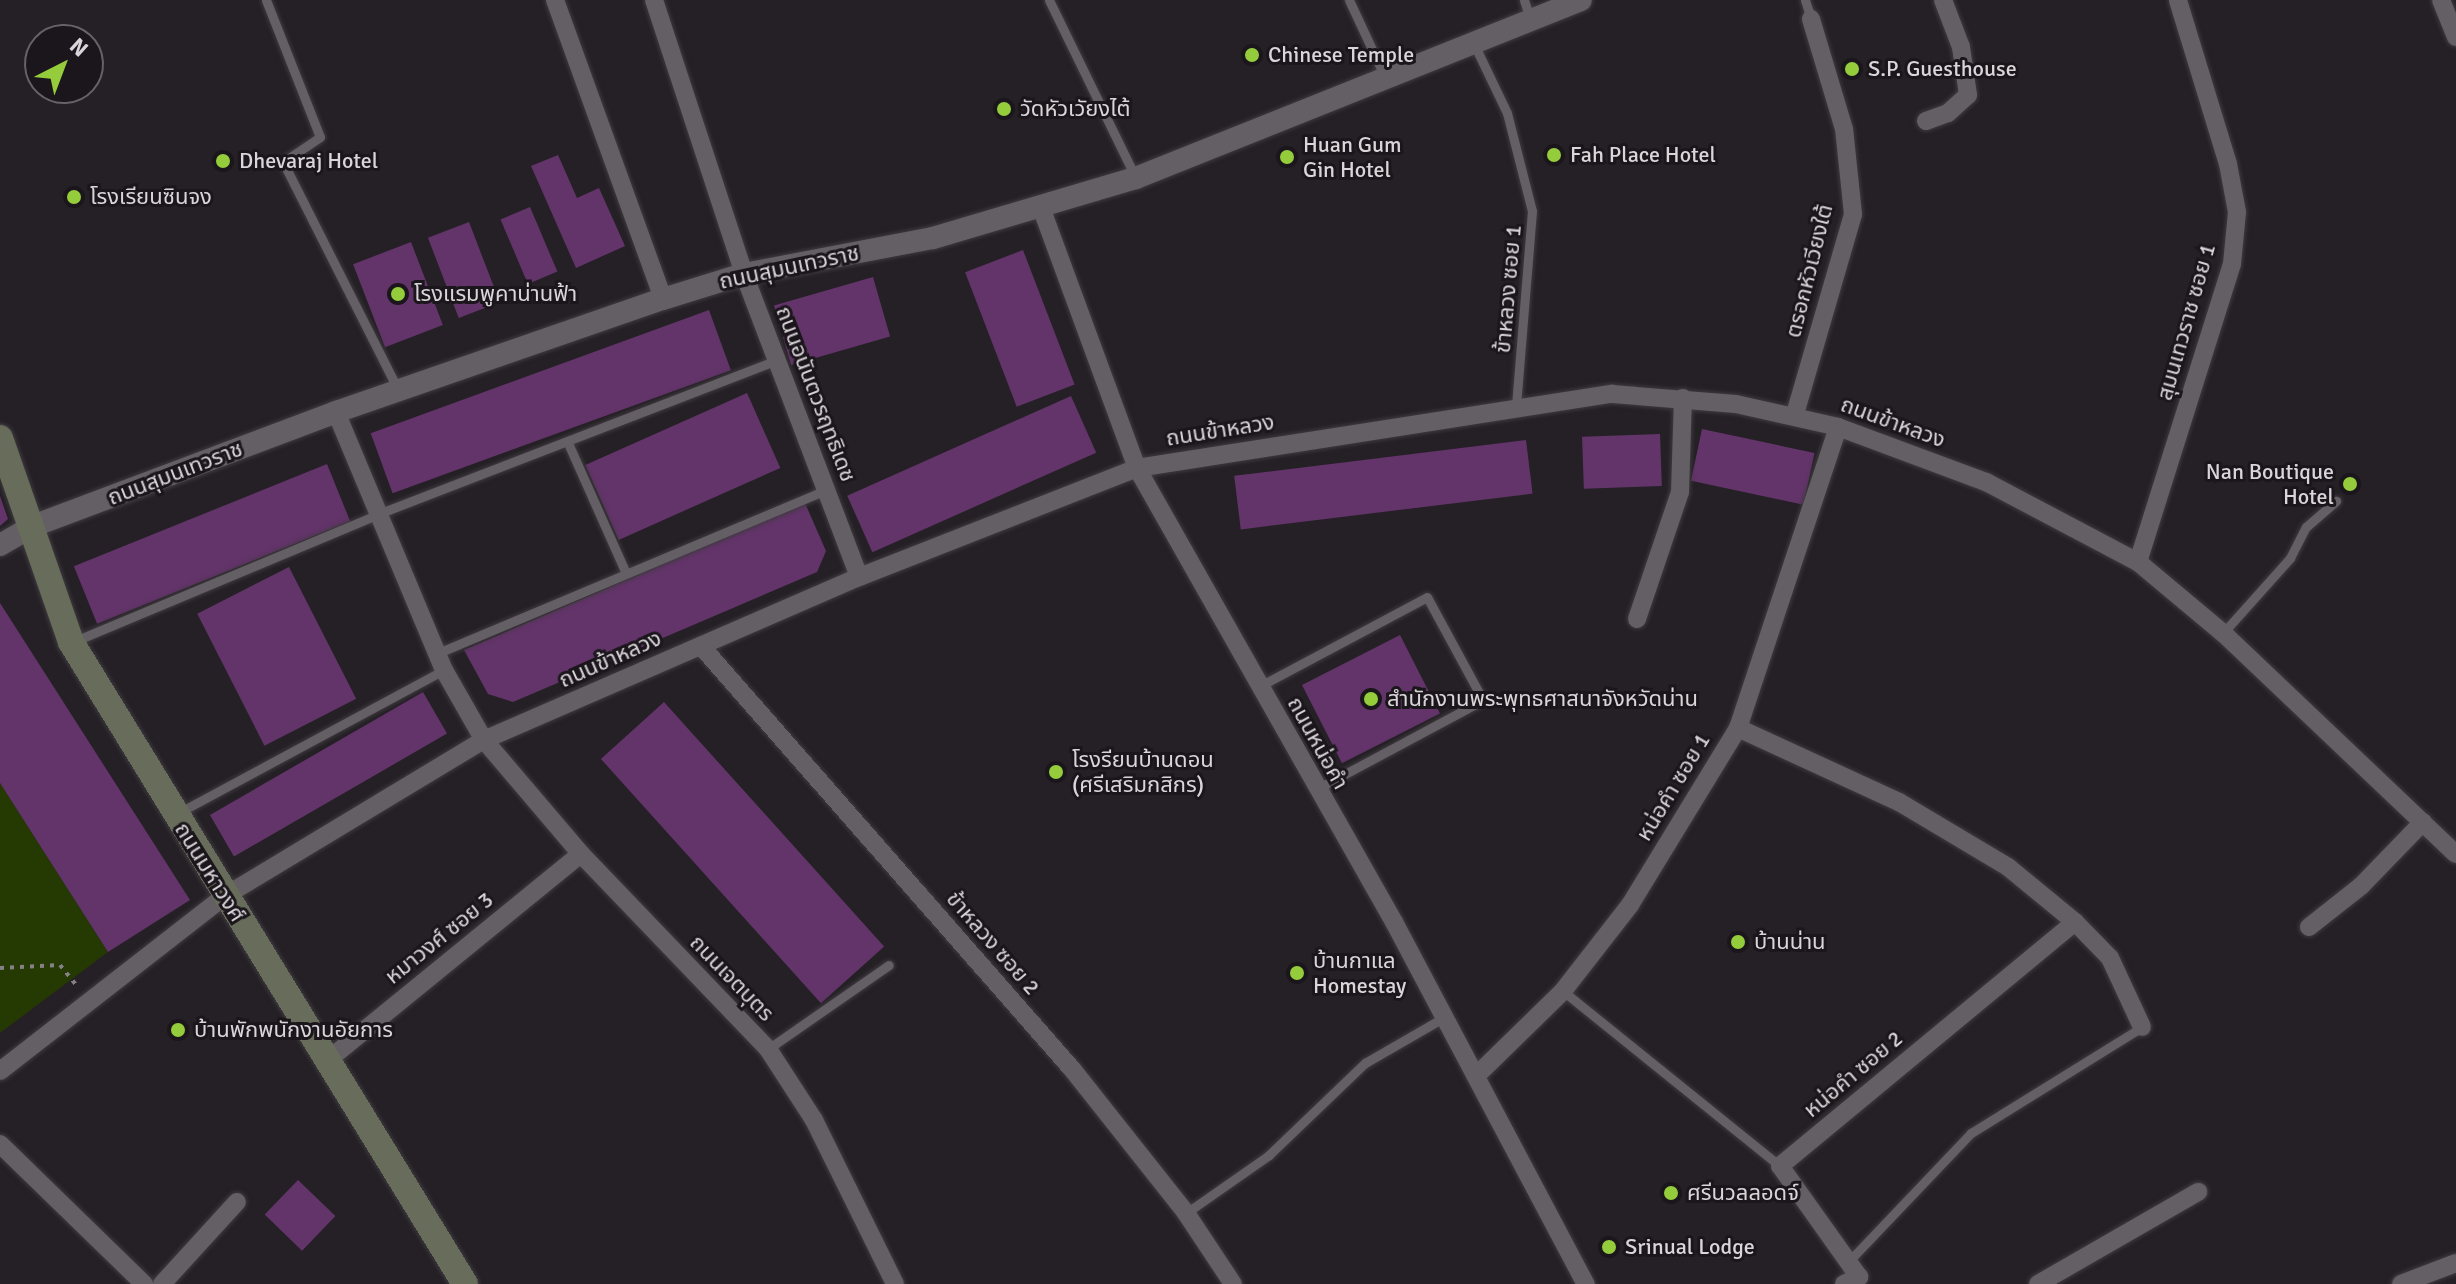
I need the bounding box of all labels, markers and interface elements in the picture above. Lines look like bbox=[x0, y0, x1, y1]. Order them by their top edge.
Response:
north arrow bbox=[24, 24, 104, 104]
text: N bbox=[64, 32, 94, 62]
place label: Chinese Temple bbox=[1268, 42, 1414, 68]
marker: Chinese Temple bbox=[1243, 46, 1261, 64]
place label: S.P. Guesthouse bbox=[1868, 56, 2017, 82]
marker: S.P. Guesthouse bbox=[1843, 60, 1861, 78]
place label: วัดหัวเวัยงไต้ bbox=[1020, 96, 1131, 122]
marker: วัดหัวเวัยงไต้ bbox=[995, 100, 1013, 118]
place label: Huan Gum Gin Hotel bbox=[1303, 131, 1402, 182]
place label: Fah Place Hotel bbox=[1570, 142, 1716, 168]
marker: Fah Place Hotel bbox=[1545, 146, 1563, 164]
place label: Dhevaraj Hotel bbox=[239, 148, 378, 174]
marker: Huan Gum Gin Hotel bbox=[1278, 148, 1296, 166]
marker: Dhevaraj Hotel bbox=[214, 152, 232, 170]
place label: โรงเรียนซินจง bbox=[90, 184, 212, 210]
marker: โรงเรียนซินจง bbox=[65, 188, 83, 206]
street label: ตรอกหัวเวียงใต้ bbox=[1780, 202, 1838, 340]
street label: ข้าหลวง ซอย 1 bbox=[1489, 224, 1527, 354]
street label: ถนนสุมนเทวราช bbox=[717, 239, 861, 295]
street label: สุมนเทวราช ซอย 1 bbox=[2151, 241, 2221, 403]
place label: โรงแรมพูคาน่านฟ้า bbox=[414, 281, 577, 307]
marker: โรงแรมพูคาน่านฟ้า bbox=[389, 285, 407, 303]
street label: ถนนอนันตวรฤทธิเดช bbox=[770, 302, 862, 486]
street label: ถนนข้าหลวง bbox=[1837, 391, 1949, 453]
street label: ถนนข้าหลวง bbox=[1164, 408, 1276, 452]
street label: ถนนสุมนเทวราช bbox=[104, 435, 246, 511]
place label: Nan Boutique Hotel bbox=[2206, 458, 2334, 510]
marker: Nan Boutique Hotel bbox=[2341, 475, 2359, 493]
street label: ถนนข้าหลวง bbox=[555, 625, 665, 693]
place label: สำนักงานพระพุทธศาสนาจังหวัดน่าน bbox=[1387, 686, 1698, 712]
marker: สำนักงานพระพุทธศาสนาจังหวัดน่าน bbox=[1362, 690, 1380, 708]
street label: ถนนหน่อคำ bbox=[1282, 692, 1354, 794]
street label: หน่อคำ ซอย 1 bbox=[1631, 728, 1715, 846]
place label: โรงรียนบ้านดอน (ศรีเสริมกสิกร) bbox=[1072, 746, 1214, 798]
marker: โรงรียนบ้านดอน (ศรีเสริมกสิกร) bbox=[1047, 763, 1065, 781]
street label: ถนนมหาวงศ์ bbox=[169, 818, 251, 926]
street label: หมาวงศ์ ซอย 3 bbox=[380, 886, 498, 990]
street label: ข้าหลวง ซอย 2 bbox=[941, 886, 1045, 1000]
street label: ถนนเจตบุตร bbox=[684, 929, 780, 1027]
place label: บ้านน่าน bbox=[1754, 929, 1826, 955]
marker: บ้านน่าน bbox=[1729, 933, 1747, 951]
place label: บ้านกาแล Homestay bbox=[1313, 947, 1406, 998]
marker: บ้านกาแล Homestay bbox=[1288, 964, 1306, 982]
place label: บ้านพักพนักงานอัยการ bbox=[194, 1017, 393, 1043]
marker: บ้านพักพนักงานอัยการ bbox=[169, 1021, 187, 1039]
street label: หน่อคำ ซอย 2 bbox=[1798, 1025, 1908, 1123]
place label: ศรีนวลลอดจ์ bbox=[1687, 1180, 1799, 1206]
marker: ศรีนวลลอดจ์ bbox=[1662, 1184, 1680, 1202]
place label: Srinual Lodge bbox=[1625, 1234, 1755, 1260]
marker: Srinual Lodge bbox=[1600, 1238, 1618, 1256]

